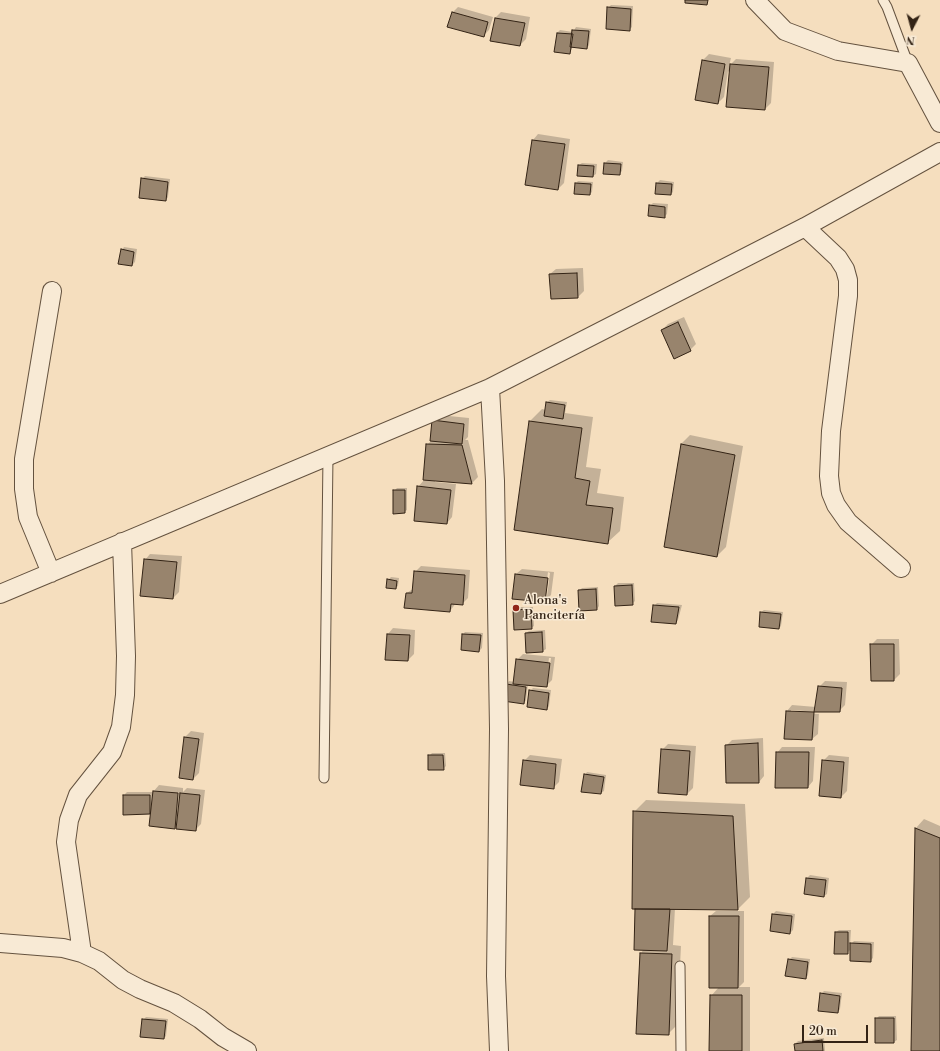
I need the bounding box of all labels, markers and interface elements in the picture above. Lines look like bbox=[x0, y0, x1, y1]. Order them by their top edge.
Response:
north arrow bbox=[892, 8, 932, 48]
text: N bbox=[906, 33, 916, 47]
place label: Alona's Pancitería bbox=[524, 593, 585, 624]
marker: Alona's Pancitería bbox=[511, 603, 521, 613]
scale bar bbox=[804, 1017, 870, 1043]
text: 20 m bbox=[809, 1024, 837, 1039]

